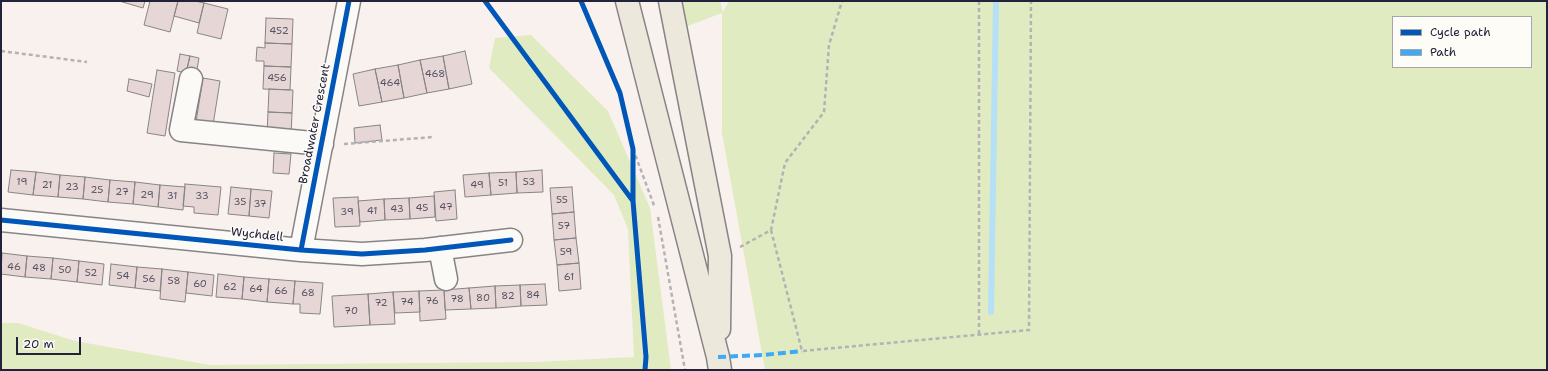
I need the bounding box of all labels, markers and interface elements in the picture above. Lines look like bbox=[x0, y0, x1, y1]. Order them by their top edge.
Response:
legend bbox=[1392, 16, 1532, 68]
text: Cycle path bbox=[1430, 24, 1491, 40]
house number: 452 bbox=[269, 25, 289, 37]
text: Path bbox=[1430, 44, 1456, 60]
street label: Broadwater Crescent bbox=[296, 63, 334, 185]
house number: 468 bbox=[425, 68, 445, 80]
house number: 456 bbox=[267, 72, 287, 84]
house number: 464 bbox=[380, 77, 400, 89]
house number: 19 bbox=[17, 176, 27, 188]
house number: 53 bbox=[523, 176, 535, 188]
house number: 51 bbox=[498, 177, 508, 189]
house number: 21 bbox=[42, 179, 52, 191]
house number: 49 bbox=[470, 179, 484, 191]
house number: 23 bbox=[65, 181, 79, 193]
house number: 25 bbox=[91, 184, 103, 196]
house number: 27 bbox=[115, 186, 129, 198]
house number: 29 bbox=[140, 189, 154, 201]
house number: 31 bbox=[167, 190, 177, 202]
house number: 33 bbox=[195, 190, 209, 202]
house number: 55 bbox=[556, 194, 568, 206]
house number: 35 bbox=[234, 196, 246, 208]
house number: 37 bbox=[253, 198, 267, 210]
house number: 47 bbox=[439, 201, 453, 213]
house number: 45 bbox=[416, 202, 428, 214]
house number: 43 bbox=[390, 203, 404, 215]
house number: 41 bbox=[367, 205, 377, 217]
house number: 39 bbox=[340, 206, 354, 218]
house number: 57 bbox=[558, 220, 570, 232]
street label: Wychdell bbox=[230, 225, 284, 245]
house number: 59 bbox=[560, 246, 572, 258]
house number: 46 bbox=[7, 261, 21, 273]
house number: 48 bbox=[32, 262, 46, 274]
house number: 50 bbox=[58, 264, 72, 276]
house number: 52 bbox=[85, 267, 97, 279]
house number: 54 bbox=[117, 270, 129, 282]
house number: 61 bbox=[564, 271, 574, 283]
house number: 56 bbox=[143, 273, 155, 285]
house number: 58 bbox=[168, 275, 180, 287]
house number: 60 bbox=[193, 278, 207, 290]
house number: 62 bbox=[223, 281, 237, 293]
house number: 64 bbox=[249, 283, 263, 295]
house number: 66 bbox=[274, 285, 288, 297]
house number: 68 bbox=[301, 287, 315, 299]
house number: 84 bbox=[526, 289, 540, 301]
house number: 82 bbox=[501, 290, 515, 302]
house number: 80 bbox=[476, 292, 490, 304]
house number: 78 bbox=[450, 293, 464, 305]
house number: 76 bbox=[425, 295, 439, 307]
house number: 74 bbox=[400, 296, 414, 308]
house number: 72 bbox=[374, 297, 388, 309]
house number: 70 bbox=[344, 305, 358, 317]
scale bar bbox=[18, 329, 83, 355]
text: 20 m bbox=[23, 336, 54, 352]

